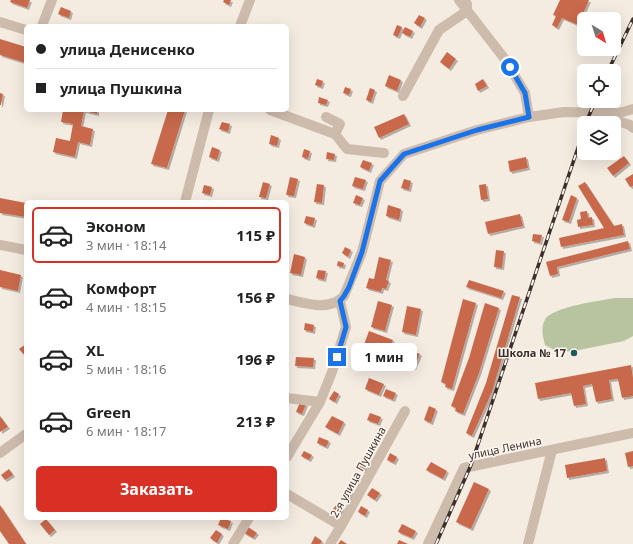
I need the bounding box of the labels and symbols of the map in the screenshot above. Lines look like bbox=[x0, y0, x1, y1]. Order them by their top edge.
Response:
north arrow bbox=[577, 12, 621, 56]
route start bbox=[501, 58, 519, 76]
callout: 1 мин bbox=[351, 343, 417, 371]
place label: Школа № 17 bbox=[498, 345, 566, 360]
route end bbox=[328, 348, 346, 366]
marker: Школа № 17 bbox=[569, 348, 579, 358]
street label: 2-я улица Пушкина bbox=[326, 423, 389, 520]
street label: улица Ленина bbox=[467, 432, 543, 463]

